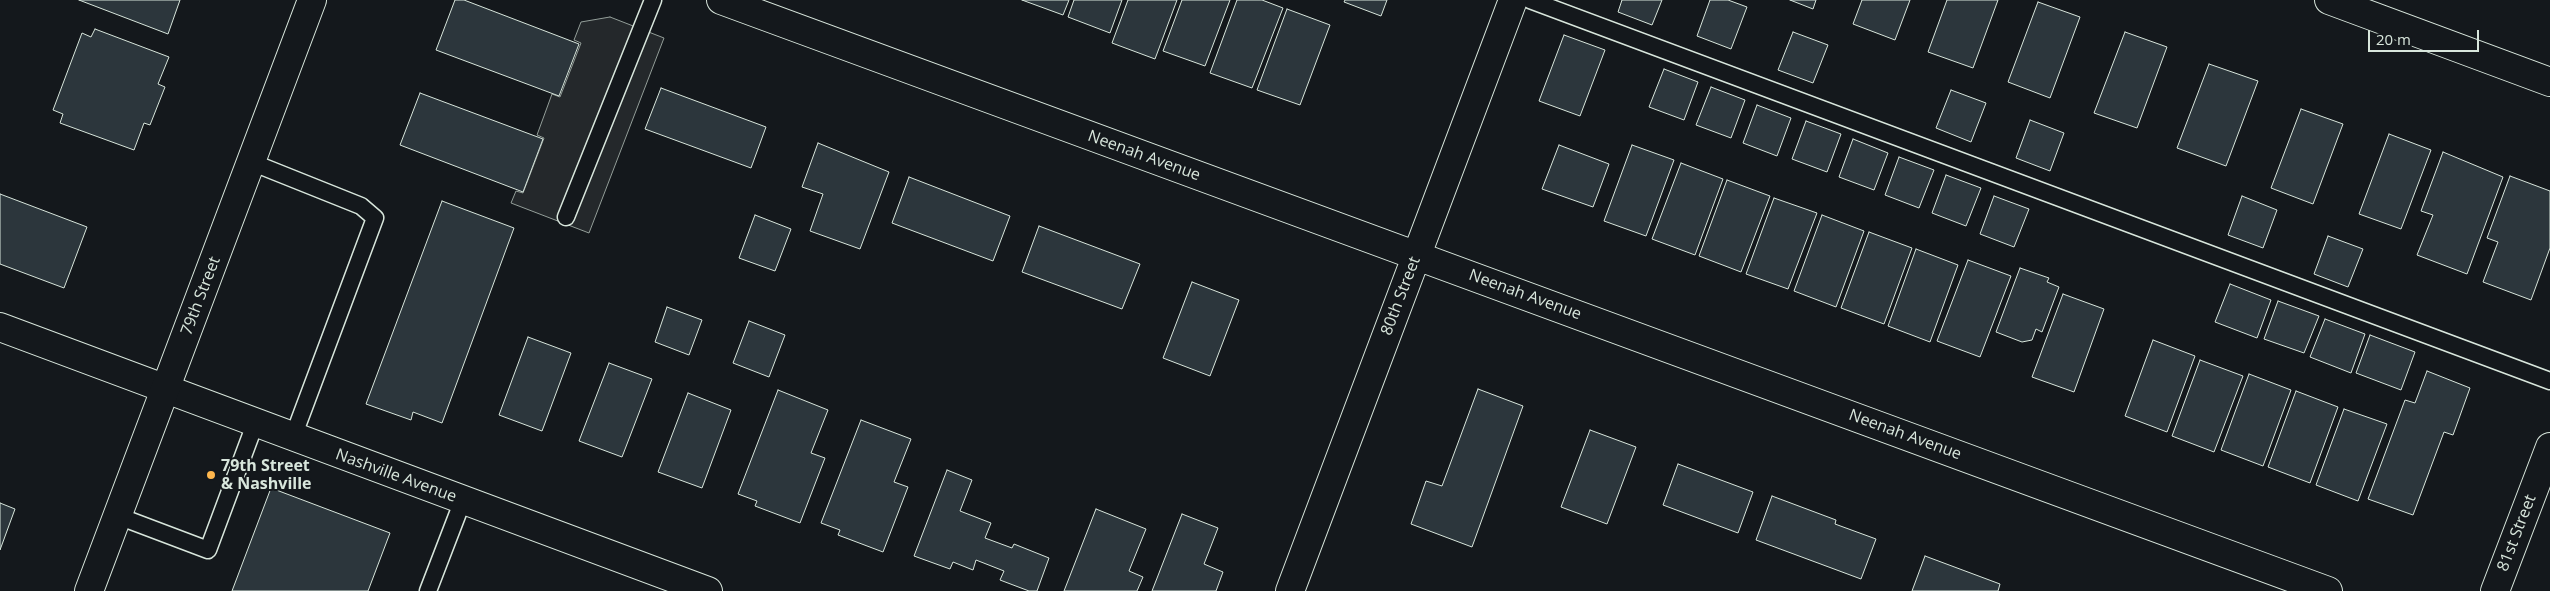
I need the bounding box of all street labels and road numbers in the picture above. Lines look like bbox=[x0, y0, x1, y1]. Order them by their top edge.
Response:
street label: Neenah Avenue bbox=[1085, 127, 1203, 185]
street label: 79th Street bbox=[177, 254, 225, 338]
street label: 80th Street bbox=[1377, 254, 1425, 338]
street label: Neenah Avenue bbox=[1466, 266, 1584, 324]
street label: Neenah Avenue bbox=[1846, 406, 1964, 464]
street label: Nashville Avenue bbox=[333, 445, 459, 507]
street label: 81st Street bbox=[2494, 492, 2540, 574]

